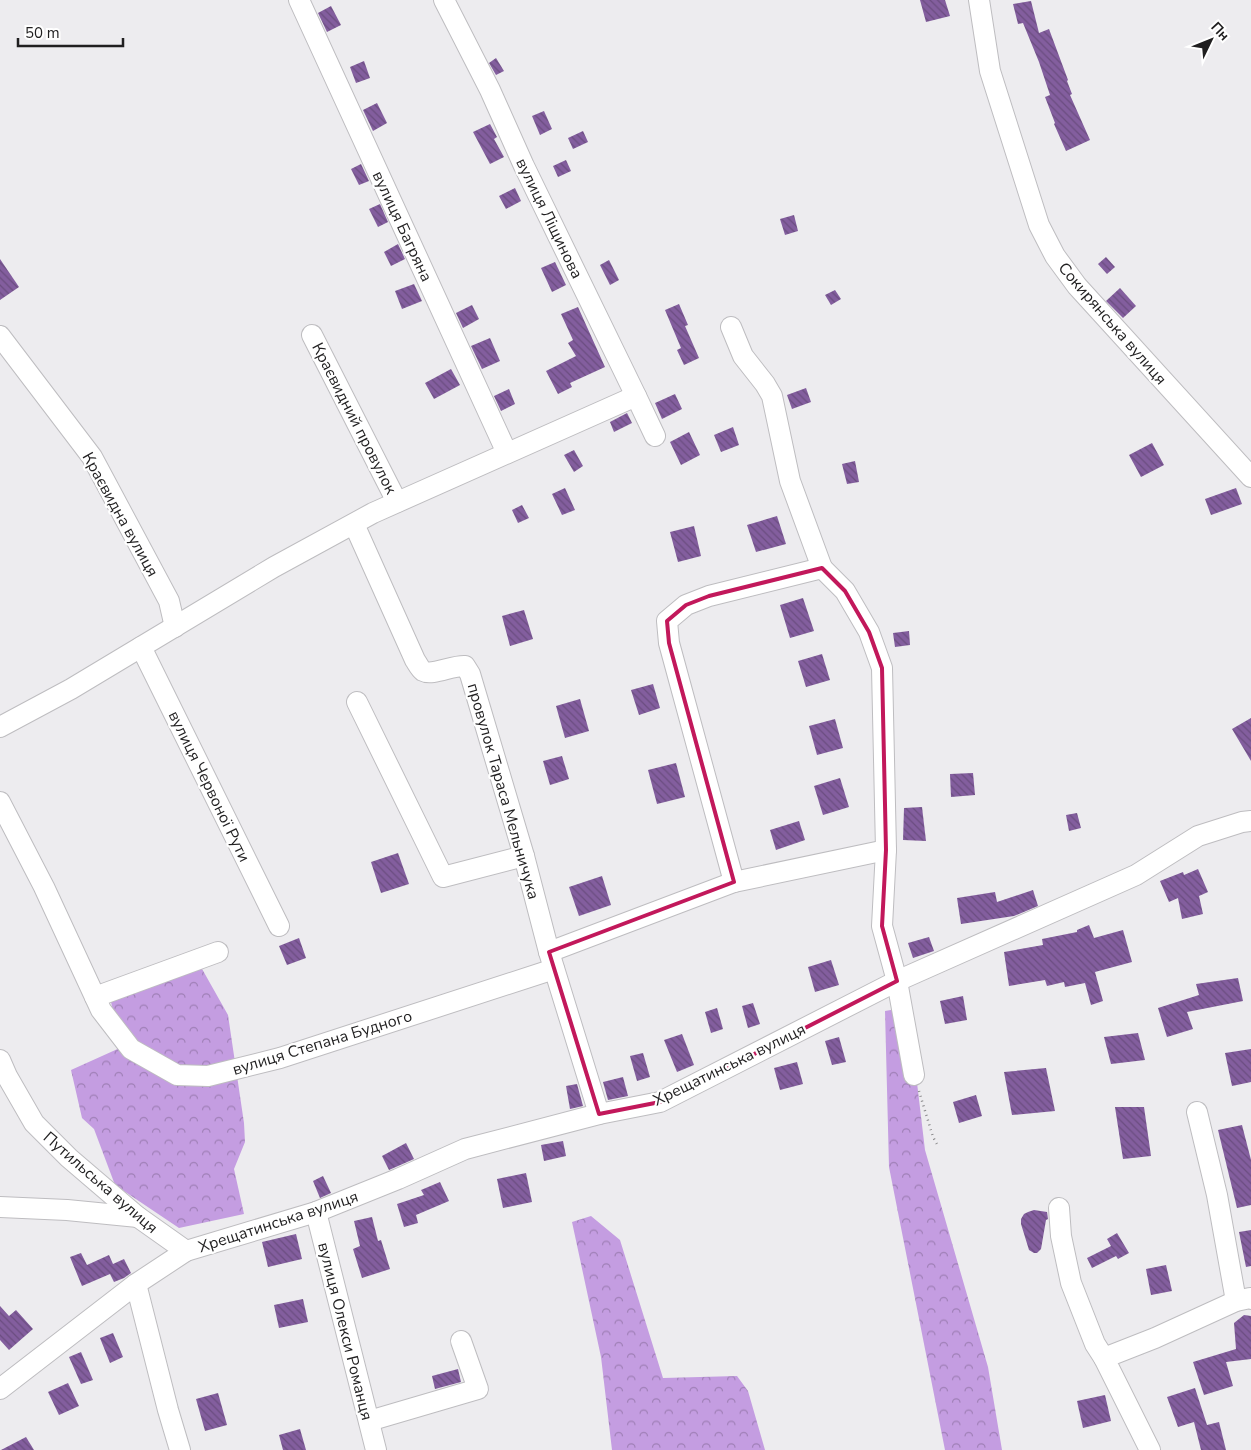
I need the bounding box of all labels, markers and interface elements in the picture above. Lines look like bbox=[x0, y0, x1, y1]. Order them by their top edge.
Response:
scale bar bbox=[18, 15, 122, 47]
north arrow bbox=[1186, 15, 1236, 65]
text: Пн bbox=[1207, 18, 1234, 45]
text: 50 m bbox=[25, 23, 60, 43]
street label: вулиця Ліщинова bbox=[510, 154, 588, 282]
street label: вулиця Багряна bbox=[367, 168, 437, 285]
street label: Сокирянська вулиця bbox=[1053, 258, 1172, 390]
street label: Краєвидний провулок bbox=[306, 339, 402, 498]
street label: Краєвидна вулиця bbox=[77, 448, 164, 581]
street label: провулок Тараса Мельничука bbox=[462, 681, 544, 902]
street label: вулиця Червоної Рути bbox=[163, 707, 255, 866]
street label: вулиця Степана Будного bbox=[230, 1005, 415, 1081]
street label: Хрещатинська вулиця bbox=[650, 1018, 809, 1111]
street label: Путильська вулиця bbox=[38, 1127, 162, 1239]
street label: Хрещатинська вулиця bbox=[196, 1186, 361, 1258]
street label: вулиця Олекси Романця bbox=[312, 1240, 378, 1422]

